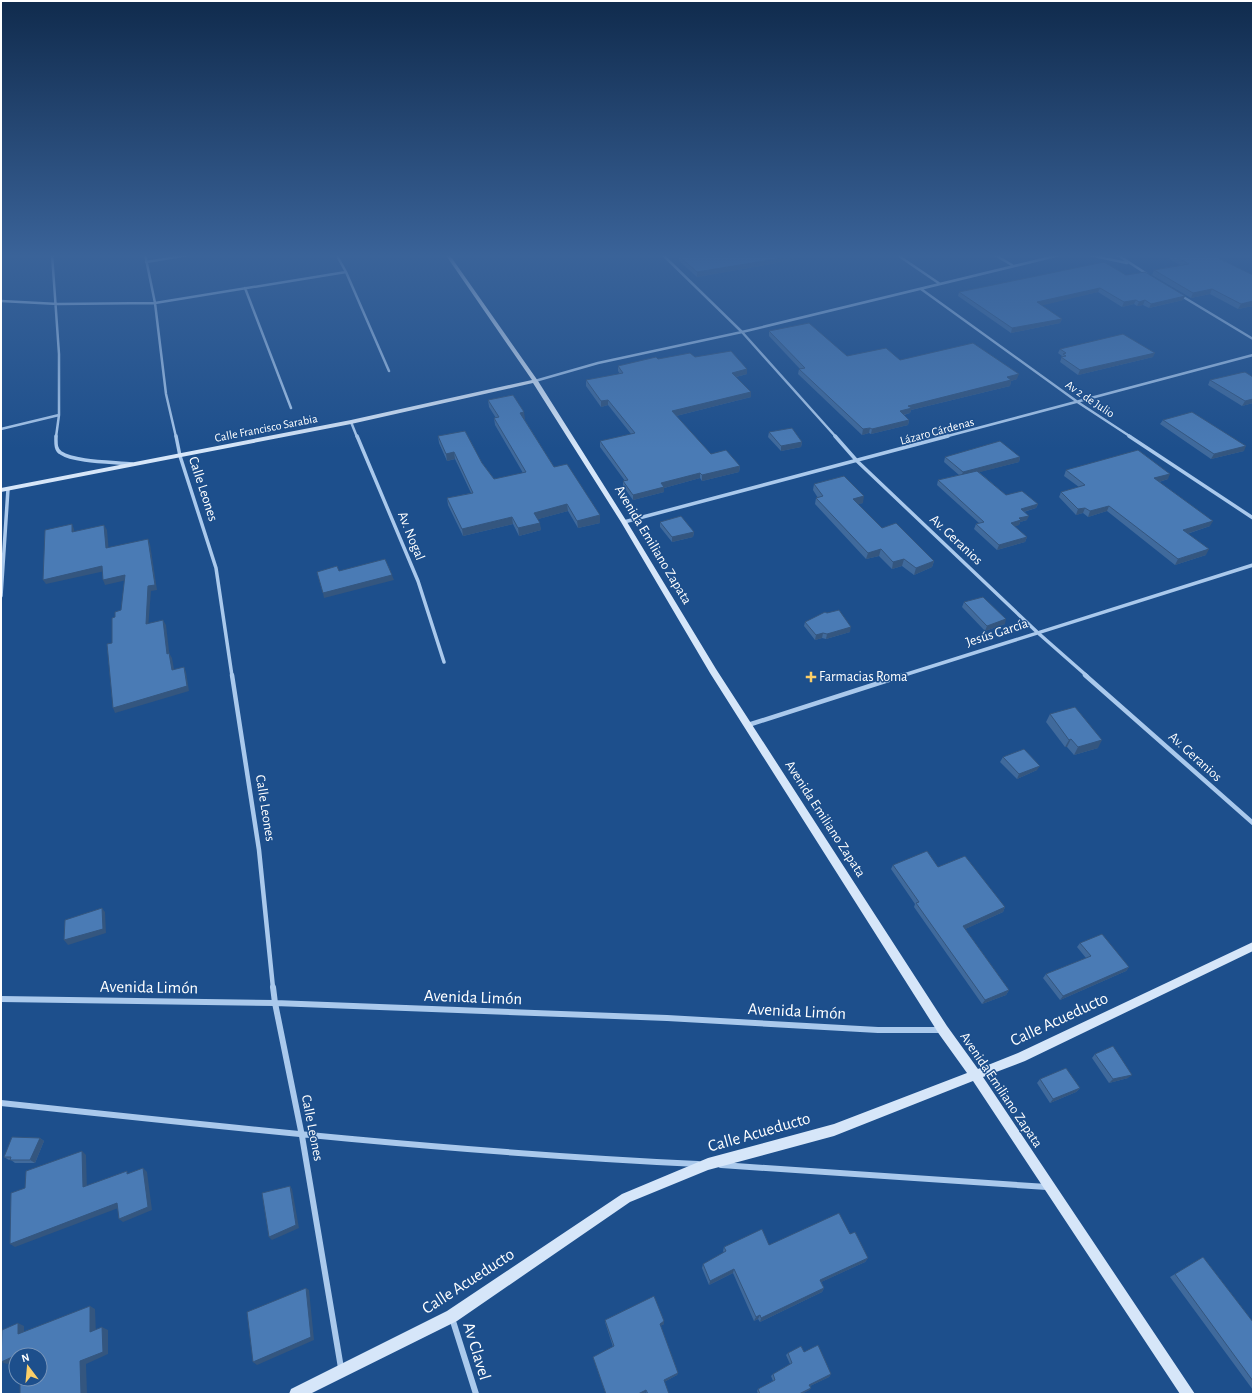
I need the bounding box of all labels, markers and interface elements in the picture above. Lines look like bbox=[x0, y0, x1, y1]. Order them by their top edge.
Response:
street label: Av 2 de Julio bbox=[1063, 378, 1117, 420]
street label: Calle Francisco Sarabia bbox=[214, 412, 319, 444]
street label: Lázaro Cárdenas bbox=[899, 415, 975, 447]
street label: Calle Leones bbox=[186, 455, 220, 523]
street label: Avenida Emiliano Zapata bbox=[612, 483, 694, 607]
street label: Av. Nogal bbox=[395, 510, 427, 562]
street label: Av. Geranios bbox=[927, 512, 985, 568]
street label: Jesús García bbox=[964, 616, 1030, 650]
place label: Farmacias Roma bbox=[819, 670, 908, 684]
marker: Farmacias Roma bbox=[806, 672, 816, 682]
street label: Av. Geranios bbox=[1166, 730, 1224, 784]
street label: Avenida Emiliano Zapata bbox=[782, 758, 868, 880]
street label: Calle Leones bbox=[253, 774, 277, 842]
street label: Avenida Limón bbox=[100, 978, 198, 996]
street label: Avenida Limón bbox=[424, 987, 522, 1007]
street label: Calle Acueducto bbox=[1007, 989, 1111, 1049]
street label: Avenida Limón bbox=[747, 1000, 847, 1022]
street label: Avenida Emiliano Zapata bbox=[957, 1030, 1045, 1151]
street label: Calle Leones bbox=[299, 1094, 325, 1162]
street label: Calle Acueducto bbox=[706, 1109, 812, 1155]
street label: Calle Acueducto bbox=[419, 1245, 517, 1317]
street label: Av Clavel bbox=[460, 1320, 494, 1382]
north arrow bbox=[8, 1347, 48, 1387]
text: N bbox=[20, 1352, 31, 1364]

